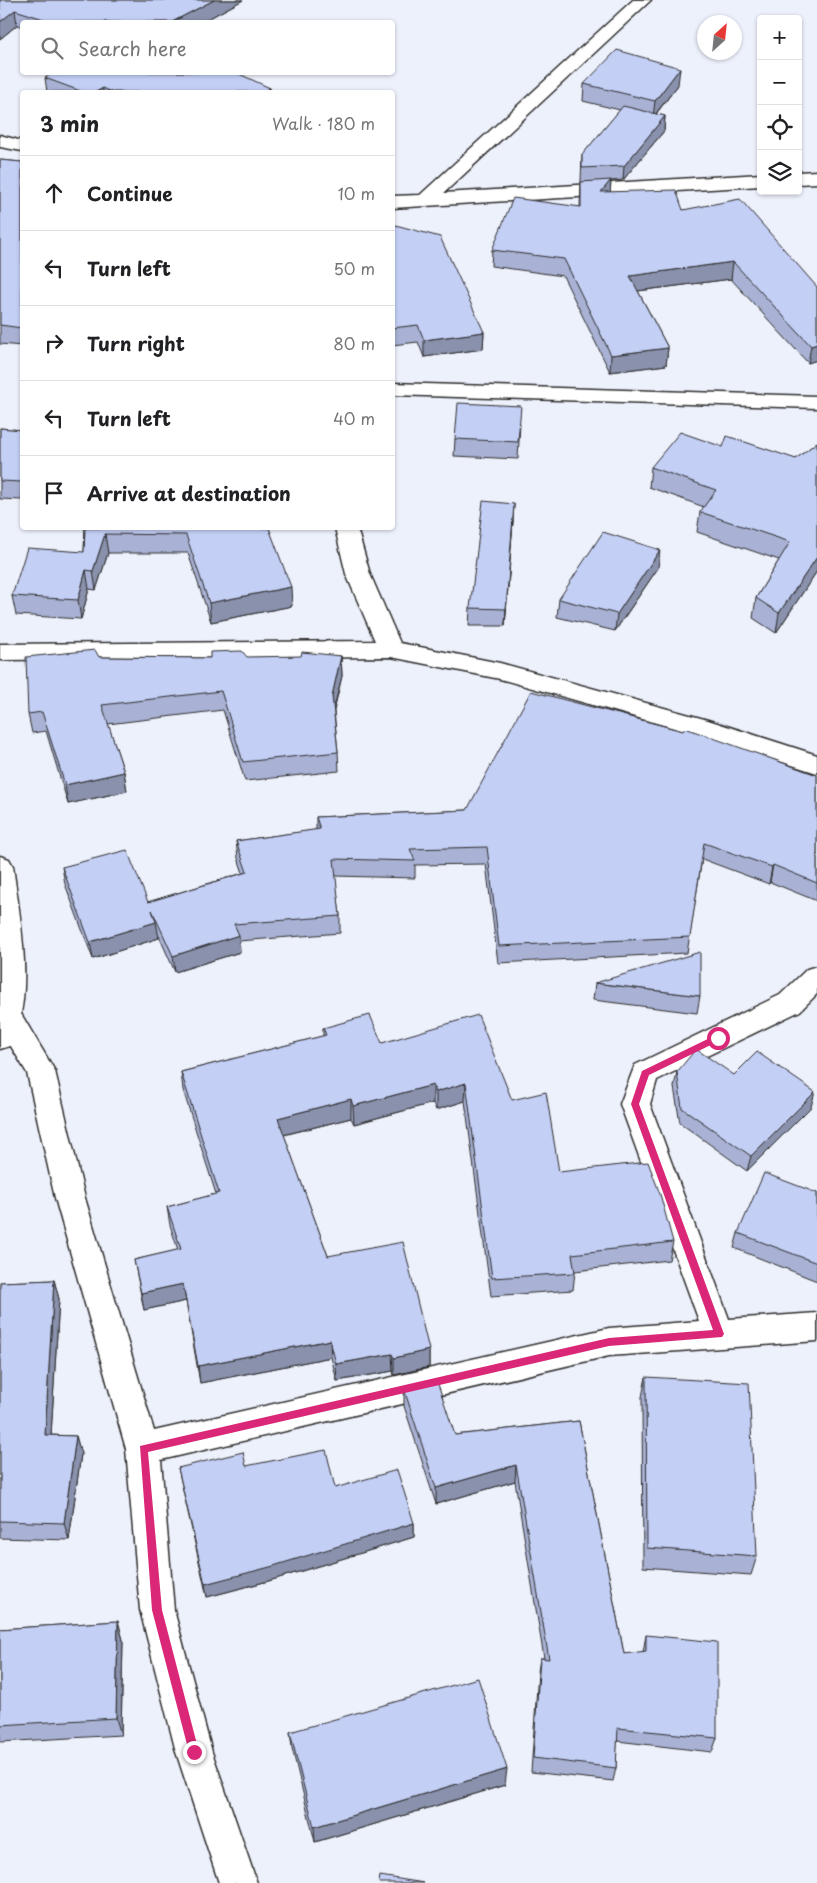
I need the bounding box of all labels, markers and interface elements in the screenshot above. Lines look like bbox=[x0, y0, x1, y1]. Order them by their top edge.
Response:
north arrow bbox=[697, 15, 742, 60]
map controls bbox=[757, 15, 802, 195]
button: + bbox=[757, 15, 802, 60]
search box bbox=[20, 20, 395, 75]
icon: search bbox=[38, 34, 66, 62]
text: Search here bbox=[78, 34, 187, 62]
button: − bbox=[757, 60, 802, 105]
button: locate bbox=[757, 105, 802, 150]
text: 3 min bbox=[40, 107, 99, 139]
text: Walk · 180 m bbox=[272, 111, 375, 135]
button: layers bbox=[757, 150, 802, 195]
icon: ahead bbox=[40, 179, 68, 207]
text: Continue bbox=[87, 179, 173, 207]
text: 10 m bbox=[338, 181, 375, 205]
icon: left bbox=[40, 254, 68, 282]
text: Turn left bbox=[87, 254, 171, 282]
text: 50 m bbox=[334, 256, 375, 280]
icon: right bbox=[40, 329, 68, 357]
text: Turn right bbox=[87, 329, 185, 357]
text: 80 m bbox=[333, 331, 375, 355]
icon: left bbox=[40, 404, 68, 432]
text: Turn left bbox=[87, 404, 171, 432]
text: 40 m bbox=[333, 406, 375, 430]
icon: arrive bbox=[40, 479, 68, 507]
text: Arrive at destination bbox=[87, 479, 291, 507]
route start bbox=[707, 1027, 730, 1050]
route end bbox=[183, 1741, 206, 1764]

